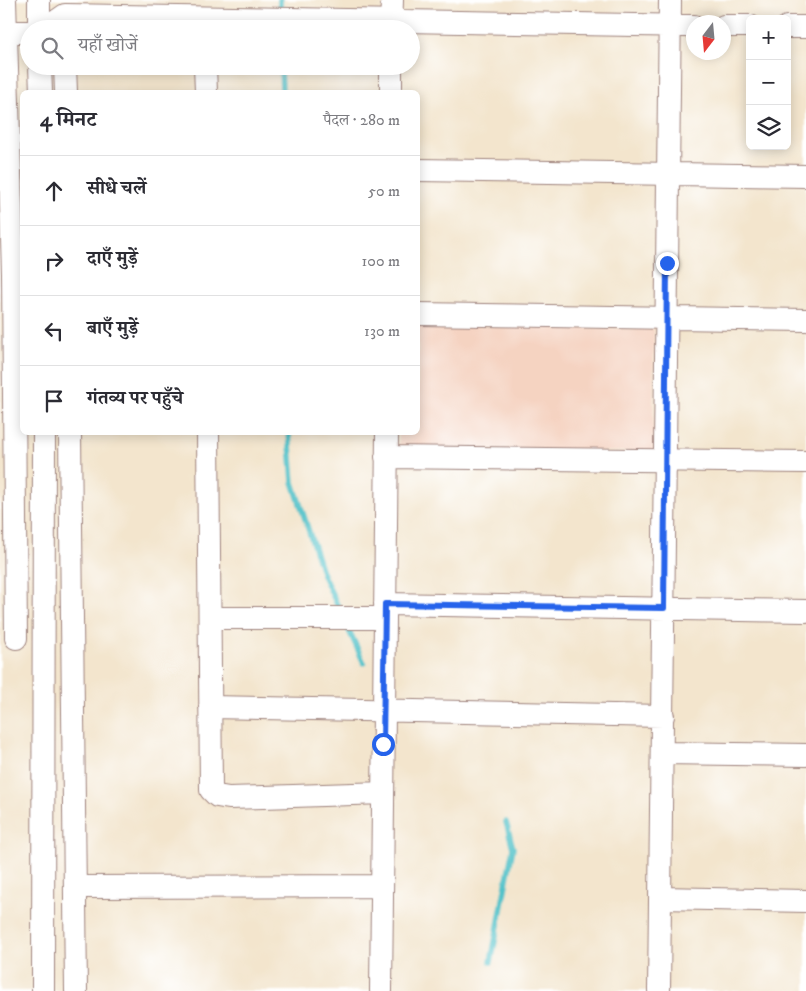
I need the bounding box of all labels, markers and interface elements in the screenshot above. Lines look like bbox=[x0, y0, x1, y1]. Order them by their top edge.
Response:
north arrow bbox=[686, 15, 731, 60]
map controls bbox=[746, 15, 791, 150]
button: + bbox=[746, 15, 791, 60]
search box bbox=[20, 20, 420, 75]
icon: search bbox=[38, 34, 66, 62]
text: यहाँ खोजें bbox=[78, 34, 138, 57]
button: − bbox=[746, 60, 791, 105]
button: layers bbox=[746, 105, 791, 150]
text: 4 मिनट bbox=[40, 107, 96, 133]
text: पैदल · 280 m bbox=[323, 110, 400, 130]
icon: ahead bbox=[40, 177, 68, 205]
text: सीधे चलें bbox=[87, 177, 146, 200]
text: 50 m bbox=[368, 181, 400, 201]
icon: right bbox=[40, 247, 68, 275]
text: दाएँ मुड़ें bbox=[87, 247, 138, 270]
text: 100 m bbox=[362, 251, 400, 271]
route end bbox=[656, 252, 679, 275]
icon: left bbox=[40, 317, 68, 345]
text: बाएँ मुड़ें bbox=[87, 317, 138, 340]
text: 130 m bbox=[364, 321, 400, 341]
icon: arrive bbox=[40, 387, 68, 415]
text: गंतव्य पर पहुँचे bbox=[87, 387, 183, 410]
route start bbox=[372, 733, 395, 756]

